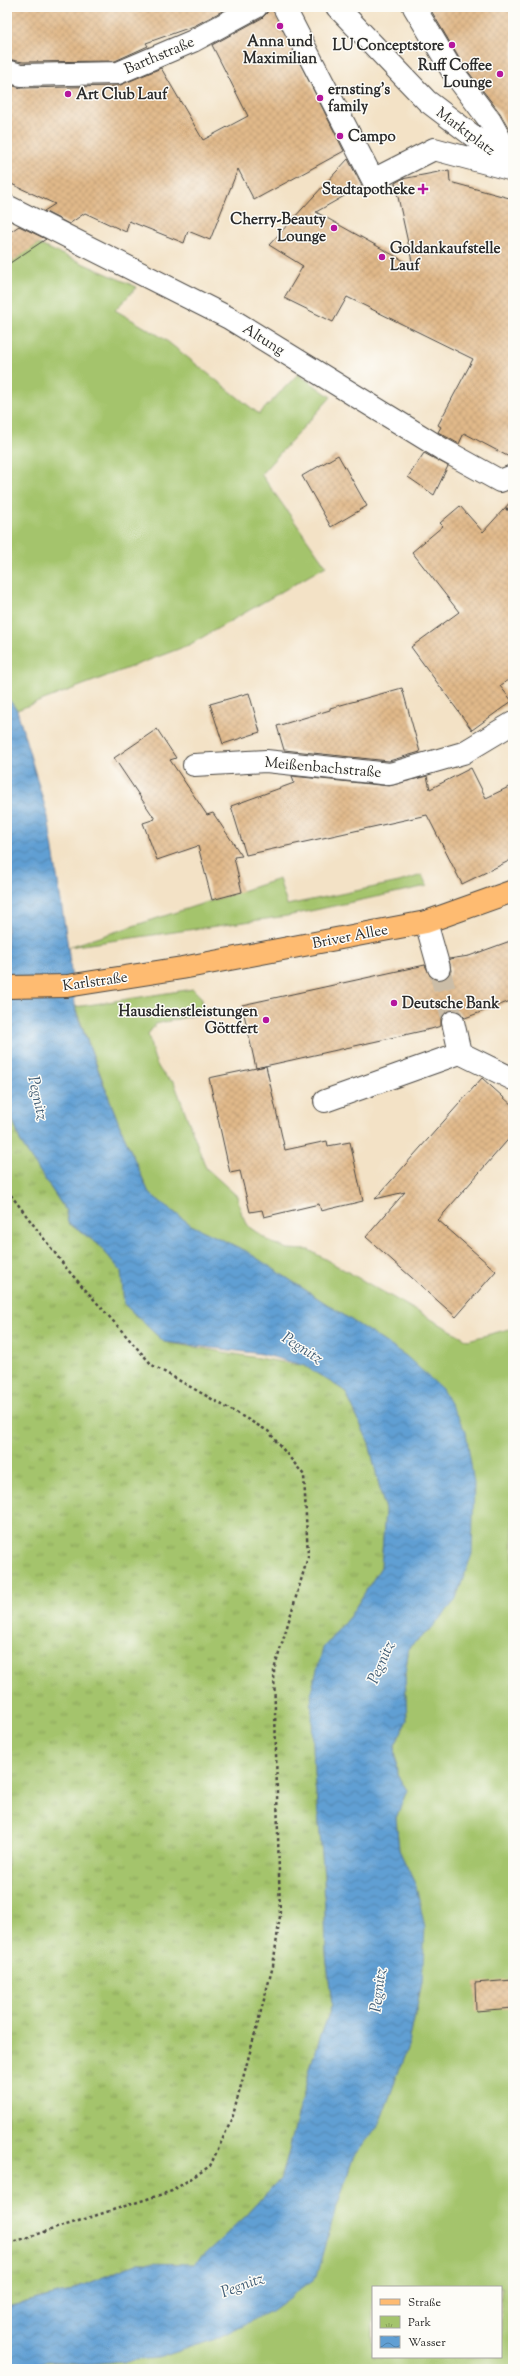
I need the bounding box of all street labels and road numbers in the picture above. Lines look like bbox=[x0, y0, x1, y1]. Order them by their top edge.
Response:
street label: Barthstraße bbox=[121, 32, 198, 81]
street label: Marktplatz bbox=[431, 103, 499, 162]
street label: Altung bbox=[238, 319, 288, 361]
street label: Meißenbachstraße bbox=[264, 753, 382, 784]
street label: Briver Allee bbox=[311, 920, 390, 955]
street label: Karlstraße bbox=[61, 968, 129, 997]

